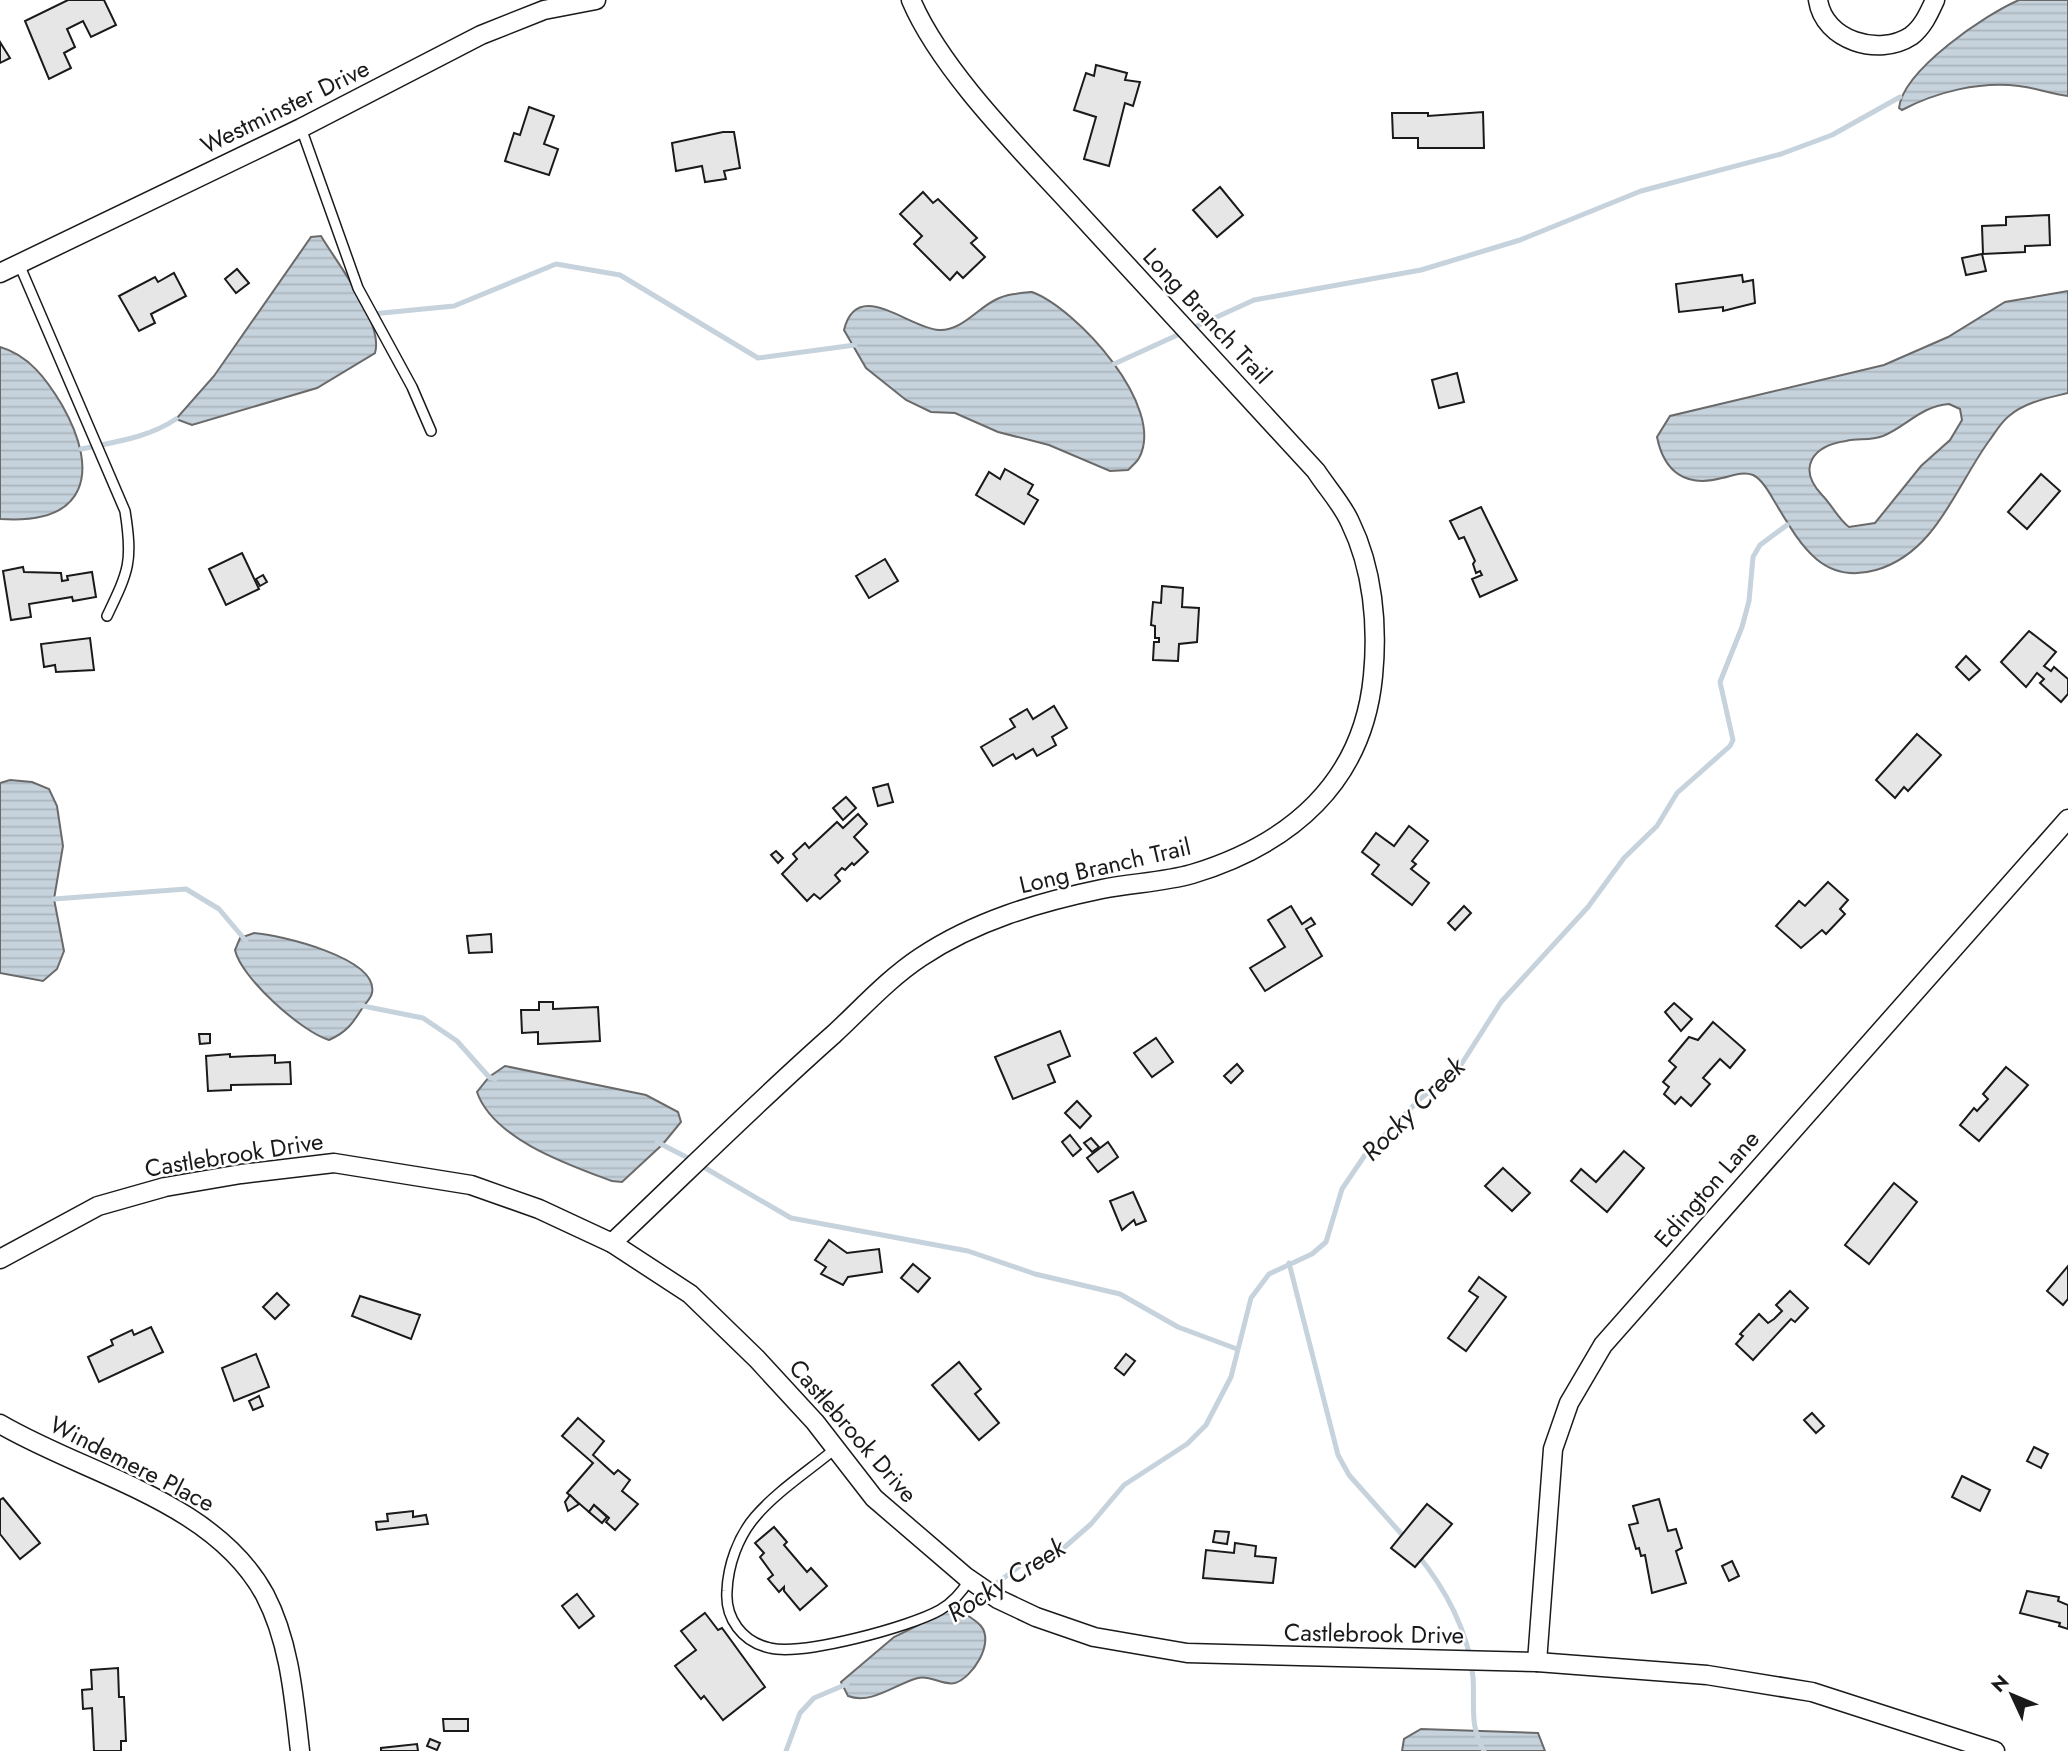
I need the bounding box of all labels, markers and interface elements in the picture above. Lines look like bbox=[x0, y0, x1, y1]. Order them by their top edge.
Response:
street label: Westminster Drive bbox=[195, 51, 375, 163]
street label: Long Branch Trail bbox=[1135, 240, 1280, 392]
street label: Long Branch Trail bbox=[1016, 829, 1194, 902]
water label: Rocky Creek bbox=[1353, 1047, 1475, 1169]
street label: Edington Lane bbox=[1646, 1122, 1768, 1255]
street label: Castlebrook Drive bbox=[142, 1123, 326, 1186]
street label: Castlebrook Drive bbox=[781, 1351, 926, 1510]
street label: Windemere Place bbox=[44, 1407, 221, 1520]
water label: Rocky Creek bbox=[940, 1528, 1074, 1631]
street label: Castlebrook Drive bbox=[1284, 1614, 1464, 1653]
north arrow bbox=[1977, 1660, 2047, 1730]
text: N bbox=[1985, 1669, 2015, 1698]

